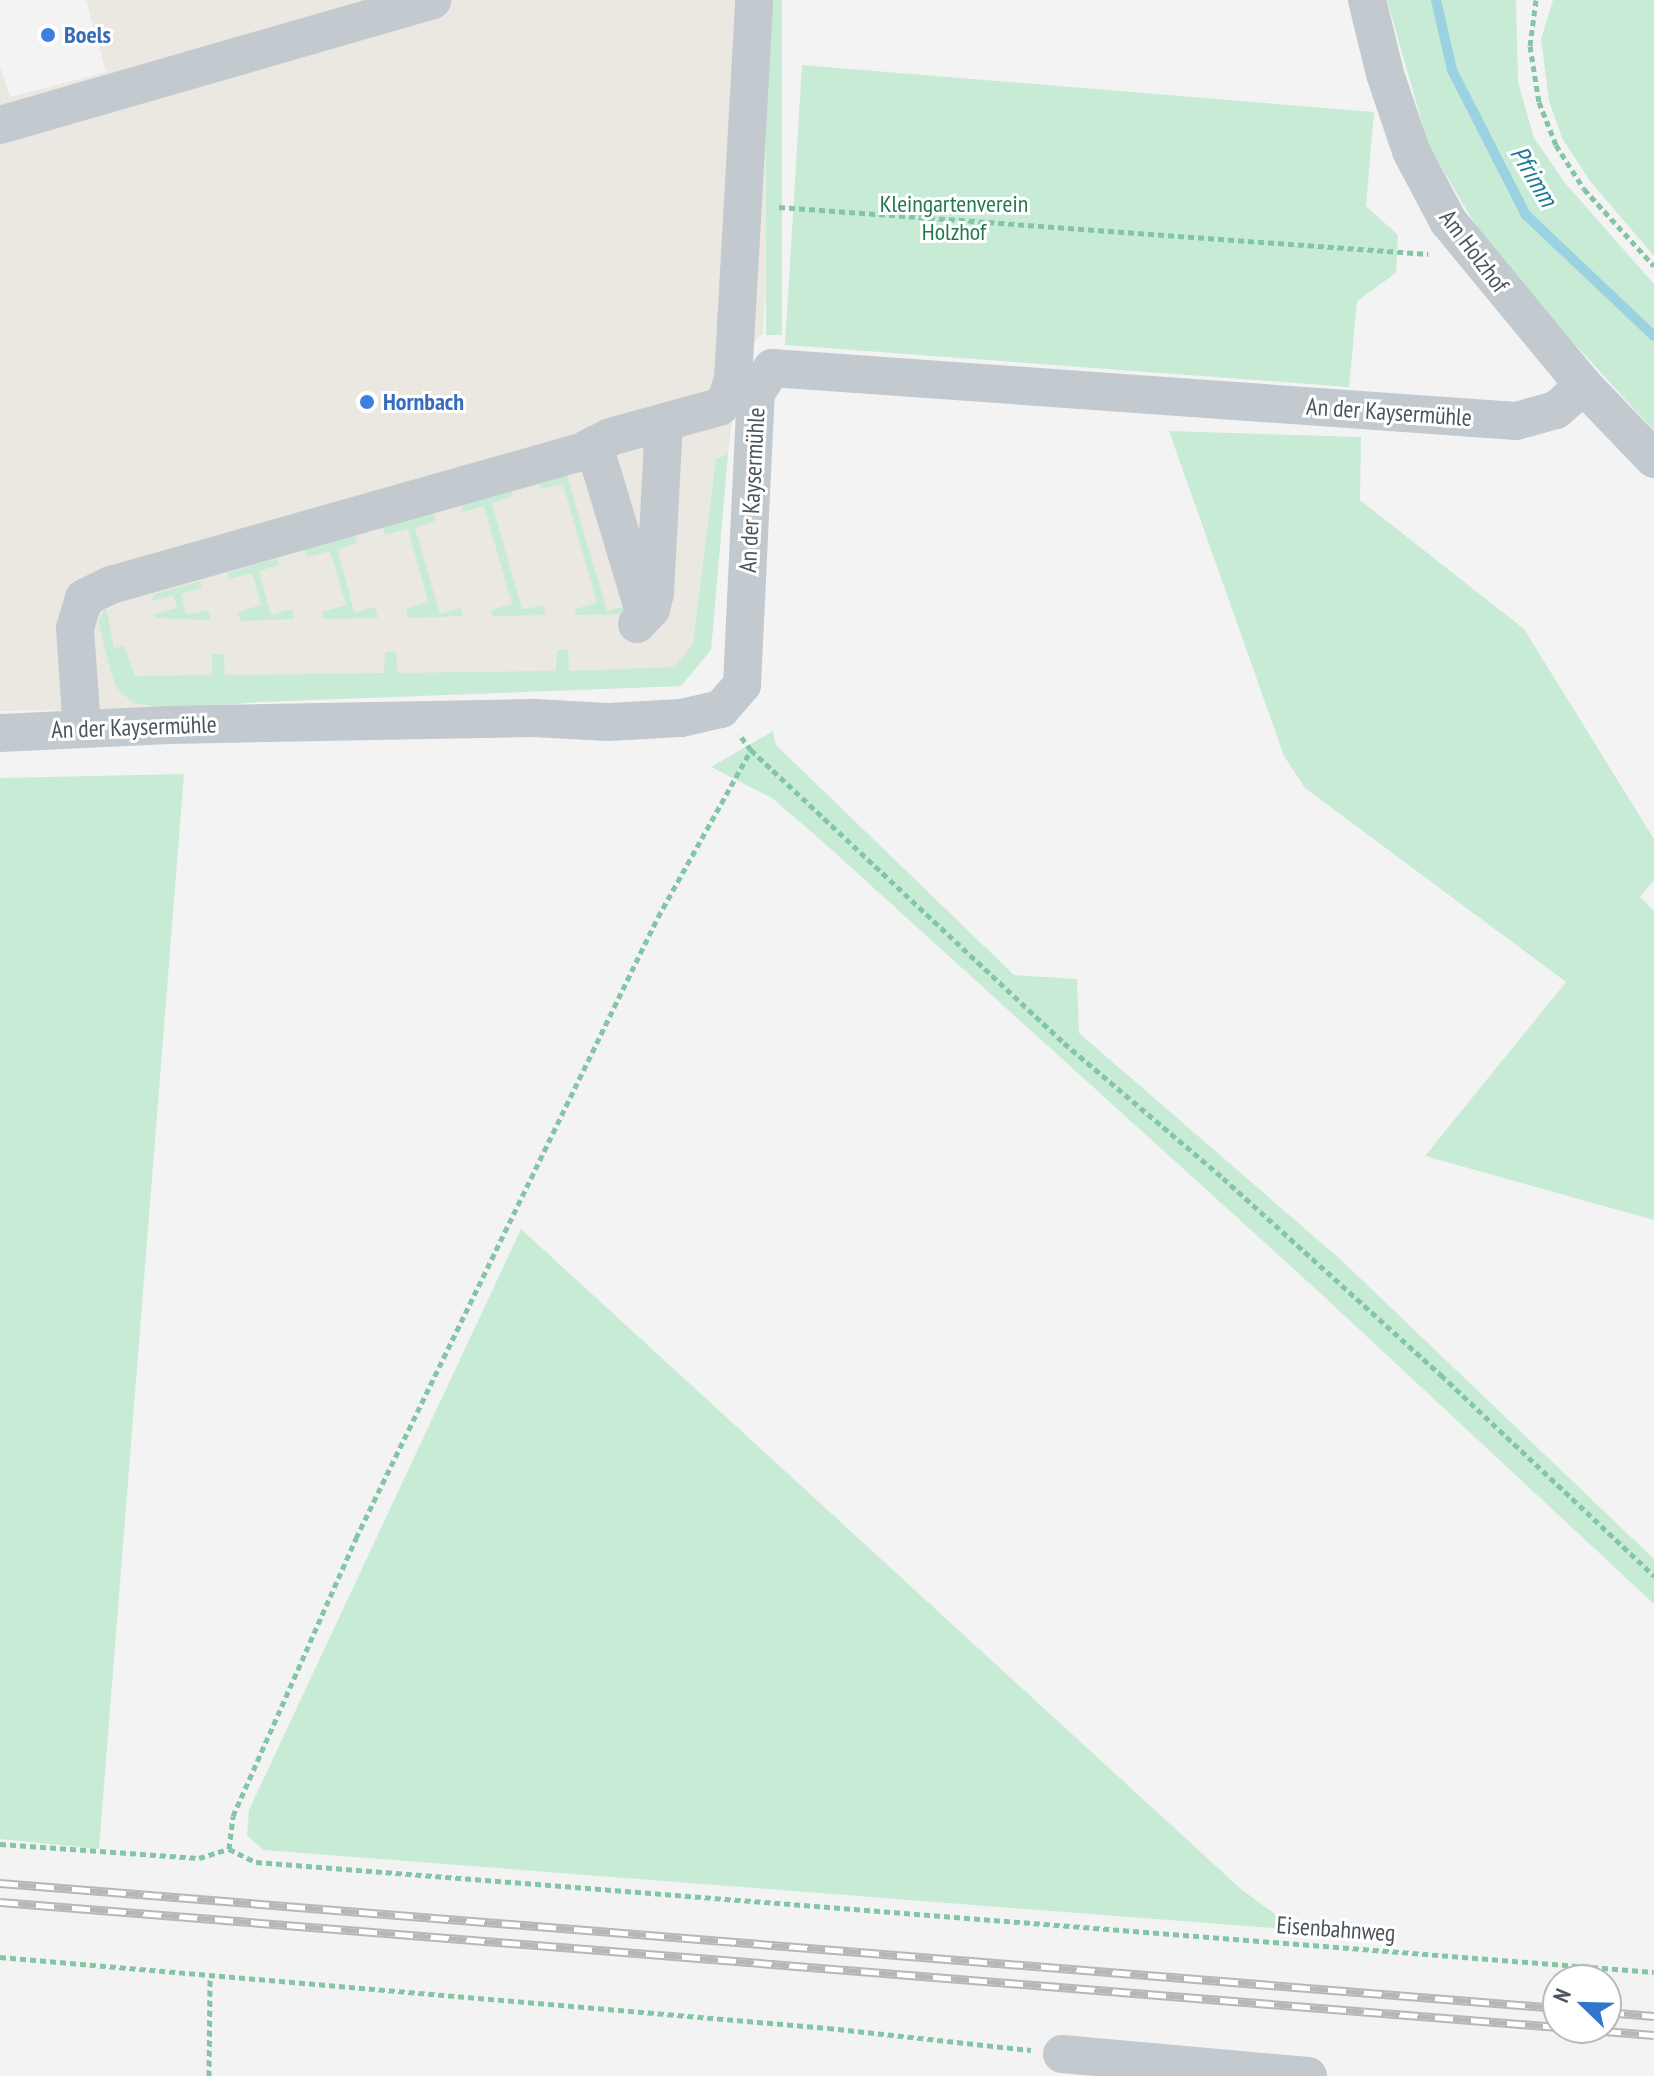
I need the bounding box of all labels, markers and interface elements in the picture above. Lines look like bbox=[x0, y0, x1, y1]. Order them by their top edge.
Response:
place label: Boels bbox=[64, 21, 111, 49]
marker: Boels bbox=[39, 26, 57, 44]
water label: Pfrimm bbox=[1504, 140, 1564, 212]
park label: Kleingartenverein Holzhof bbox=[880, 190, 1028, 246]
street label: Am Holzhof bbox=[1433, 204, 1515, 298]
place label: Hornbach bbox=[383, 388, 464, 416]
street label: An der Kaysermühle bbox=[1305, 392, 1473, 432]
marker: Hornbach bbox=[358, 393, 376, 411]
street label: An der Kaysermühle bbox=[733, 407, 771, 573]
street label: An der Kaysermühle bbox=[51, 710, 217, 744]
street label: Eisenbahnweg bbox=[1276, 1910, 1396, 1948]
north arrow bbox=[1542, 1964, 1622, 2044]
text: N bbox=[1547, 1984, 1577, 2006]

